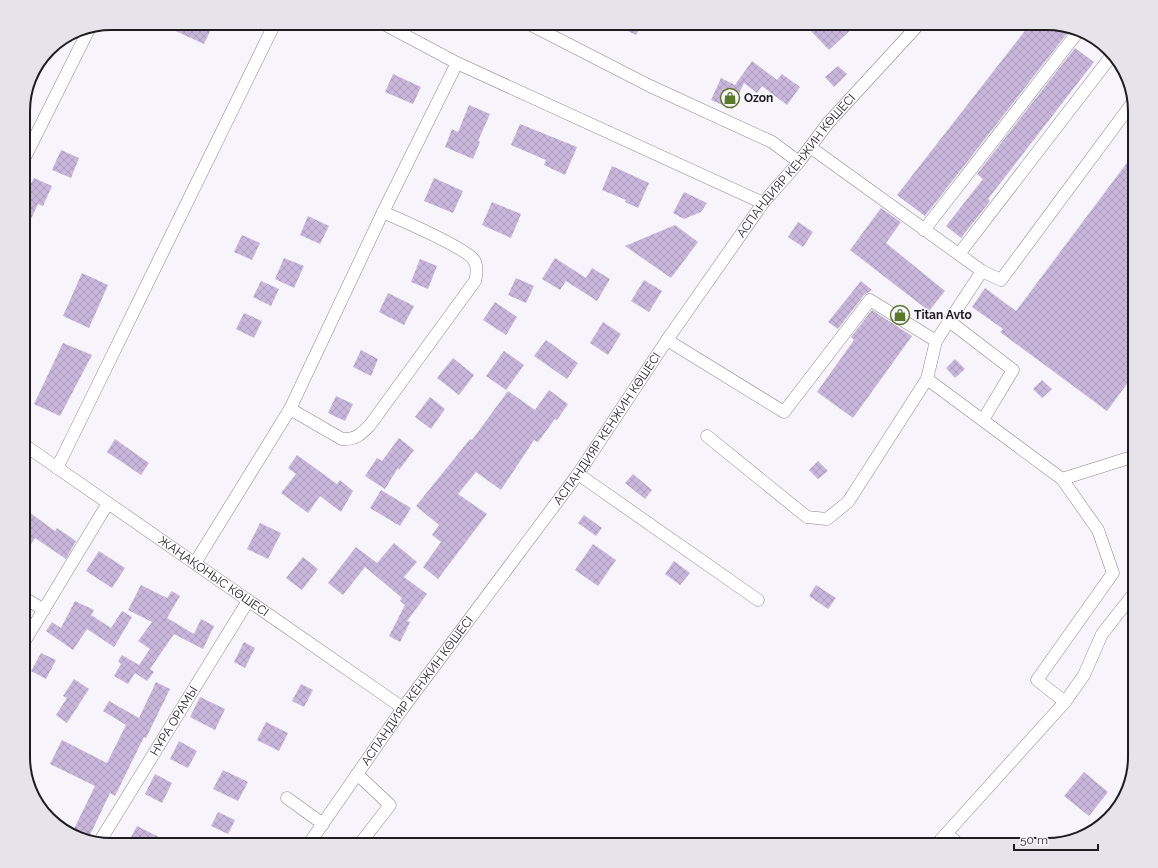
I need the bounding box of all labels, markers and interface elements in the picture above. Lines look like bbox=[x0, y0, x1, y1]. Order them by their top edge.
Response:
shop icon: Ozon bbox=[719, 87, 741, 109]
street label: АСПАНДИЯР КЕНЖИН КӨШЕСІ bbox=[734, 91, 858, 240]
place label: Ozon bbox=[744, 91, 773, 105]
shop icon: Titan Avto bbox=[889, 304, 911, 326]
place label: Titan Avto bbox=[914, 308, 972, 322]
street label: АСПАНДИЯР КЕНЖИН КӨШЕСІ bbox=[551, 350, 664, 507]
street label: ЖАҢАҚОНЫС КӨШЕСІ bbox=[156, 533, 271, 619]
street label: АСПАНДИЯР КЕНЖИН КӨШЕСІ bbox=[358, 614, 476, 768]
street label: НҰРА ОРАМЫ bbox=[147, 684, 201, 758]
scale bar bbox=[1014, 826, 1098, 852]
text: 50 m bbox=[1020, 833, 1048, 847]

